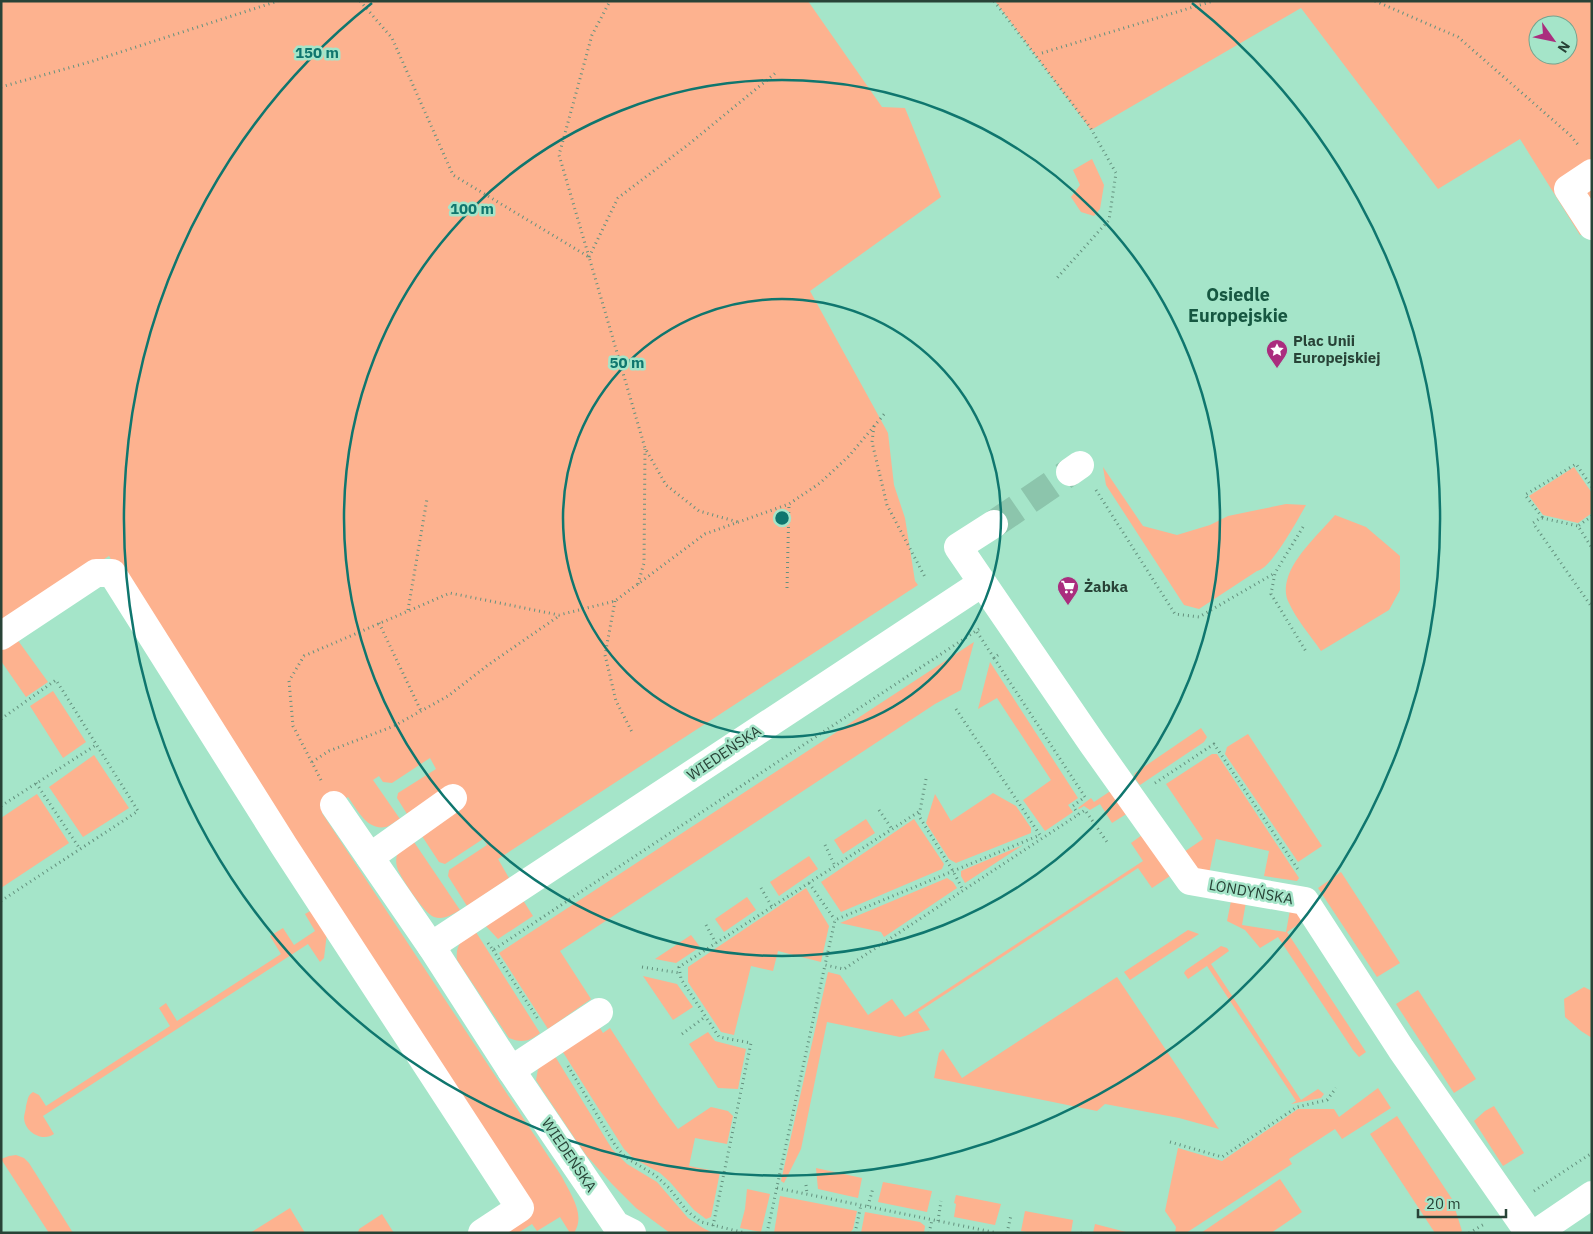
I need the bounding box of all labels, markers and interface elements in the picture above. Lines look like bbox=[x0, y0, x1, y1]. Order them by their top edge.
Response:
north arrow bbox=[1528, 15, 1578, 65]
text: N bbox=[1554, 38, 1574, 56]
text: 150 m bbox=[295, 43, 339, 62]
text: 100 m bbox=[450, 199, 494, 218]
district label: Osiedle Europejskie bbox=[1188, 283, 1288, 327]
place label: Plac Unii Europejskiej bbox=[1293, 331, 1381, 367]
place icon: Plac Unii Europejskiej bbox=[1265, 338, 1289, 369]
text: 50 m bbox=[610, 353, 644, 372]
centre of rings bbox=[773, 509, 791, 527]
supermarket icon: Żabka bbox=[1056, 575, 1080, 606]
place label: Żabka bbox=[1084, 577, 1128, 596]
street label: WIEDEŃSKA bbox=[683, 721, 765, 784]
street label: LONDYŃSKA bbox=[1207, 875, 1295, 908]
street label: WIEDEŃSKA bbox=[538, 1114, 601, 1196]
scale bar bbox=[1418, 1186, 1506, 1218]
text: 20 m bbox=[1426, 1194, 1461, 1213]

